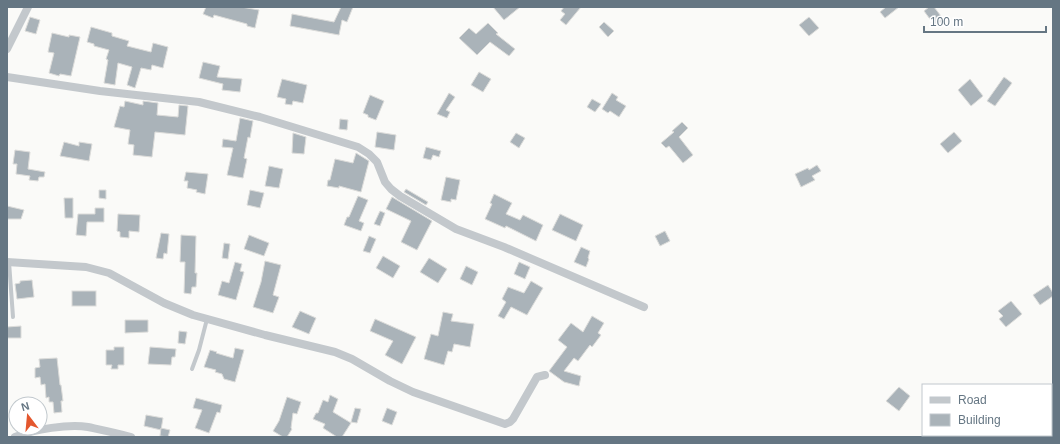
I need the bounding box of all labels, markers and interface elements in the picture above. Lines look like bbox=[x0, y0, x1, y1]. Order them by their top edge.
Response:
scale bar bbox=[924, 8, 1046, 34]
text: 100 m bbox=[930, 15, 963, 29]
legend bbox=[922, 384, 1052, 436]
text: Road bbox=[958, 393, 987, 407]
north arrow bbox=[8, 396, 48, 436]
text: N bbox=[20, 400, 31, 413]
text: Building bbox=[958, 413, 1001, 427]

